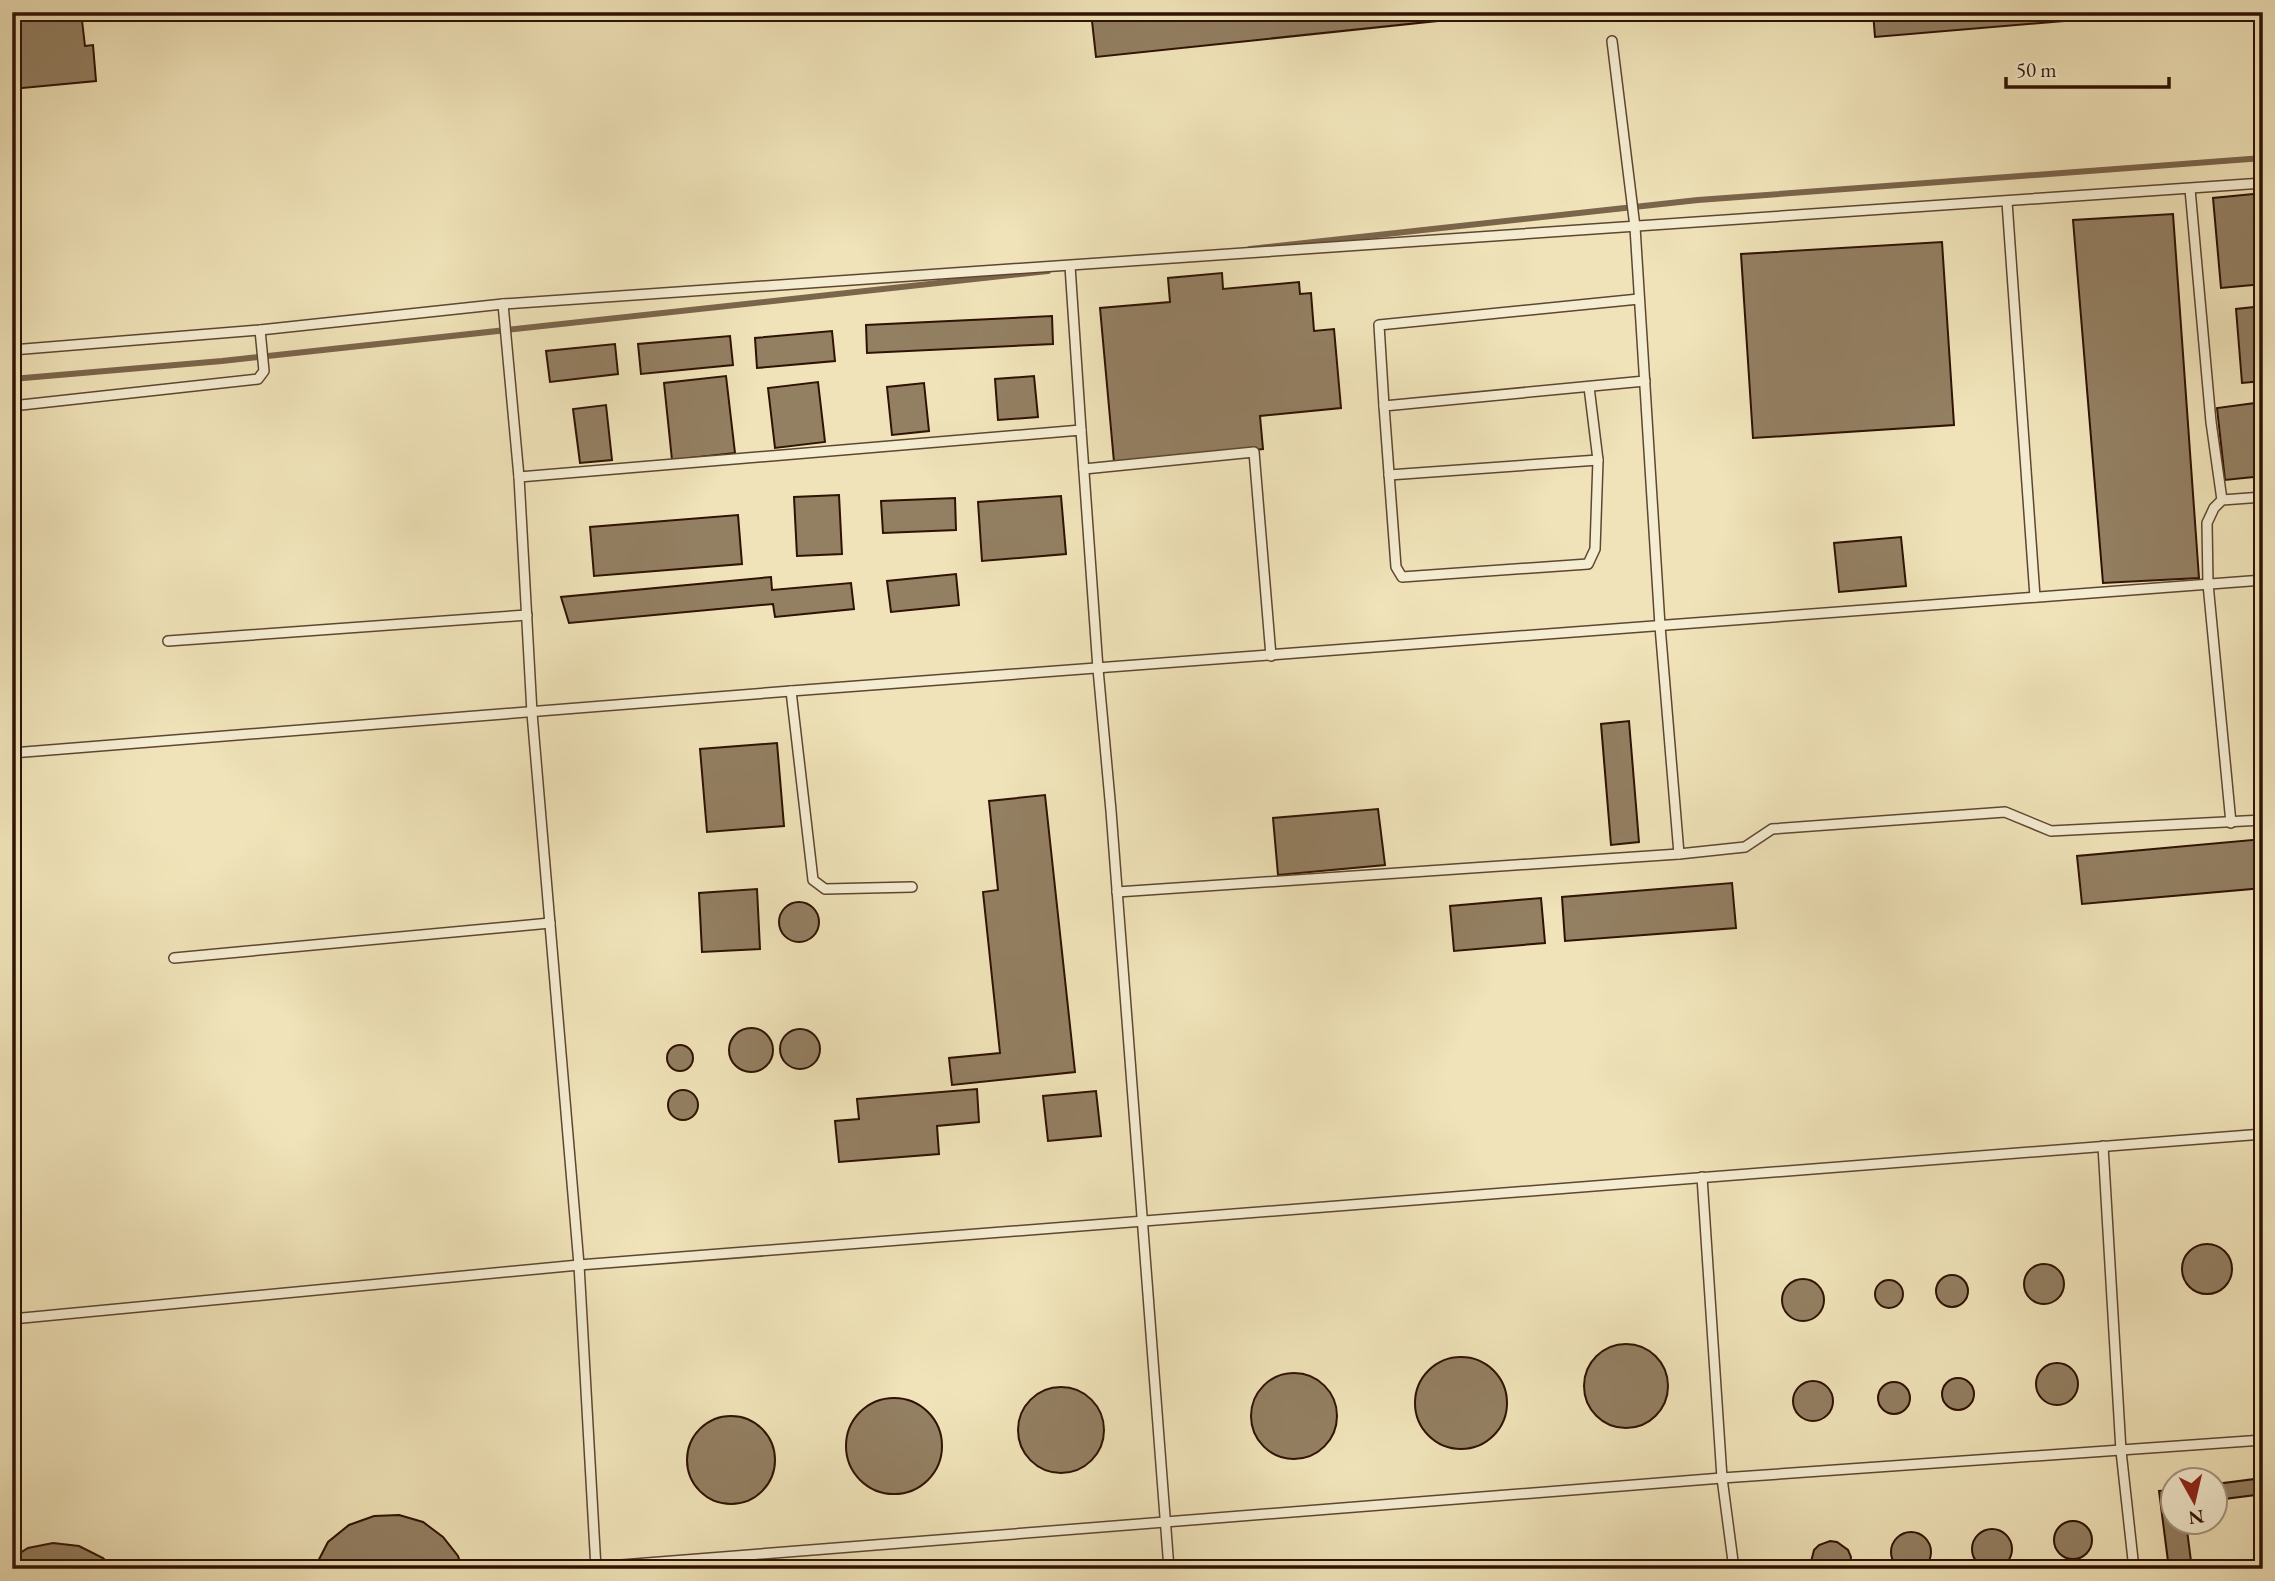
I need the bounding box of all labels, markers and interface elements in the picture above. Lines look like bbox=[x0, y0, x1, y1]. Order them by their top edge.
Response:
scale bar bbox=[2006, 46, 2168, 90]
text: 50 m bbox=[2016, 56, 2057, 83]
north arrow bbox=[2160, 1466, 2230, 1536]
text: N bbox=[2186, 1504, 2206, 1531]

